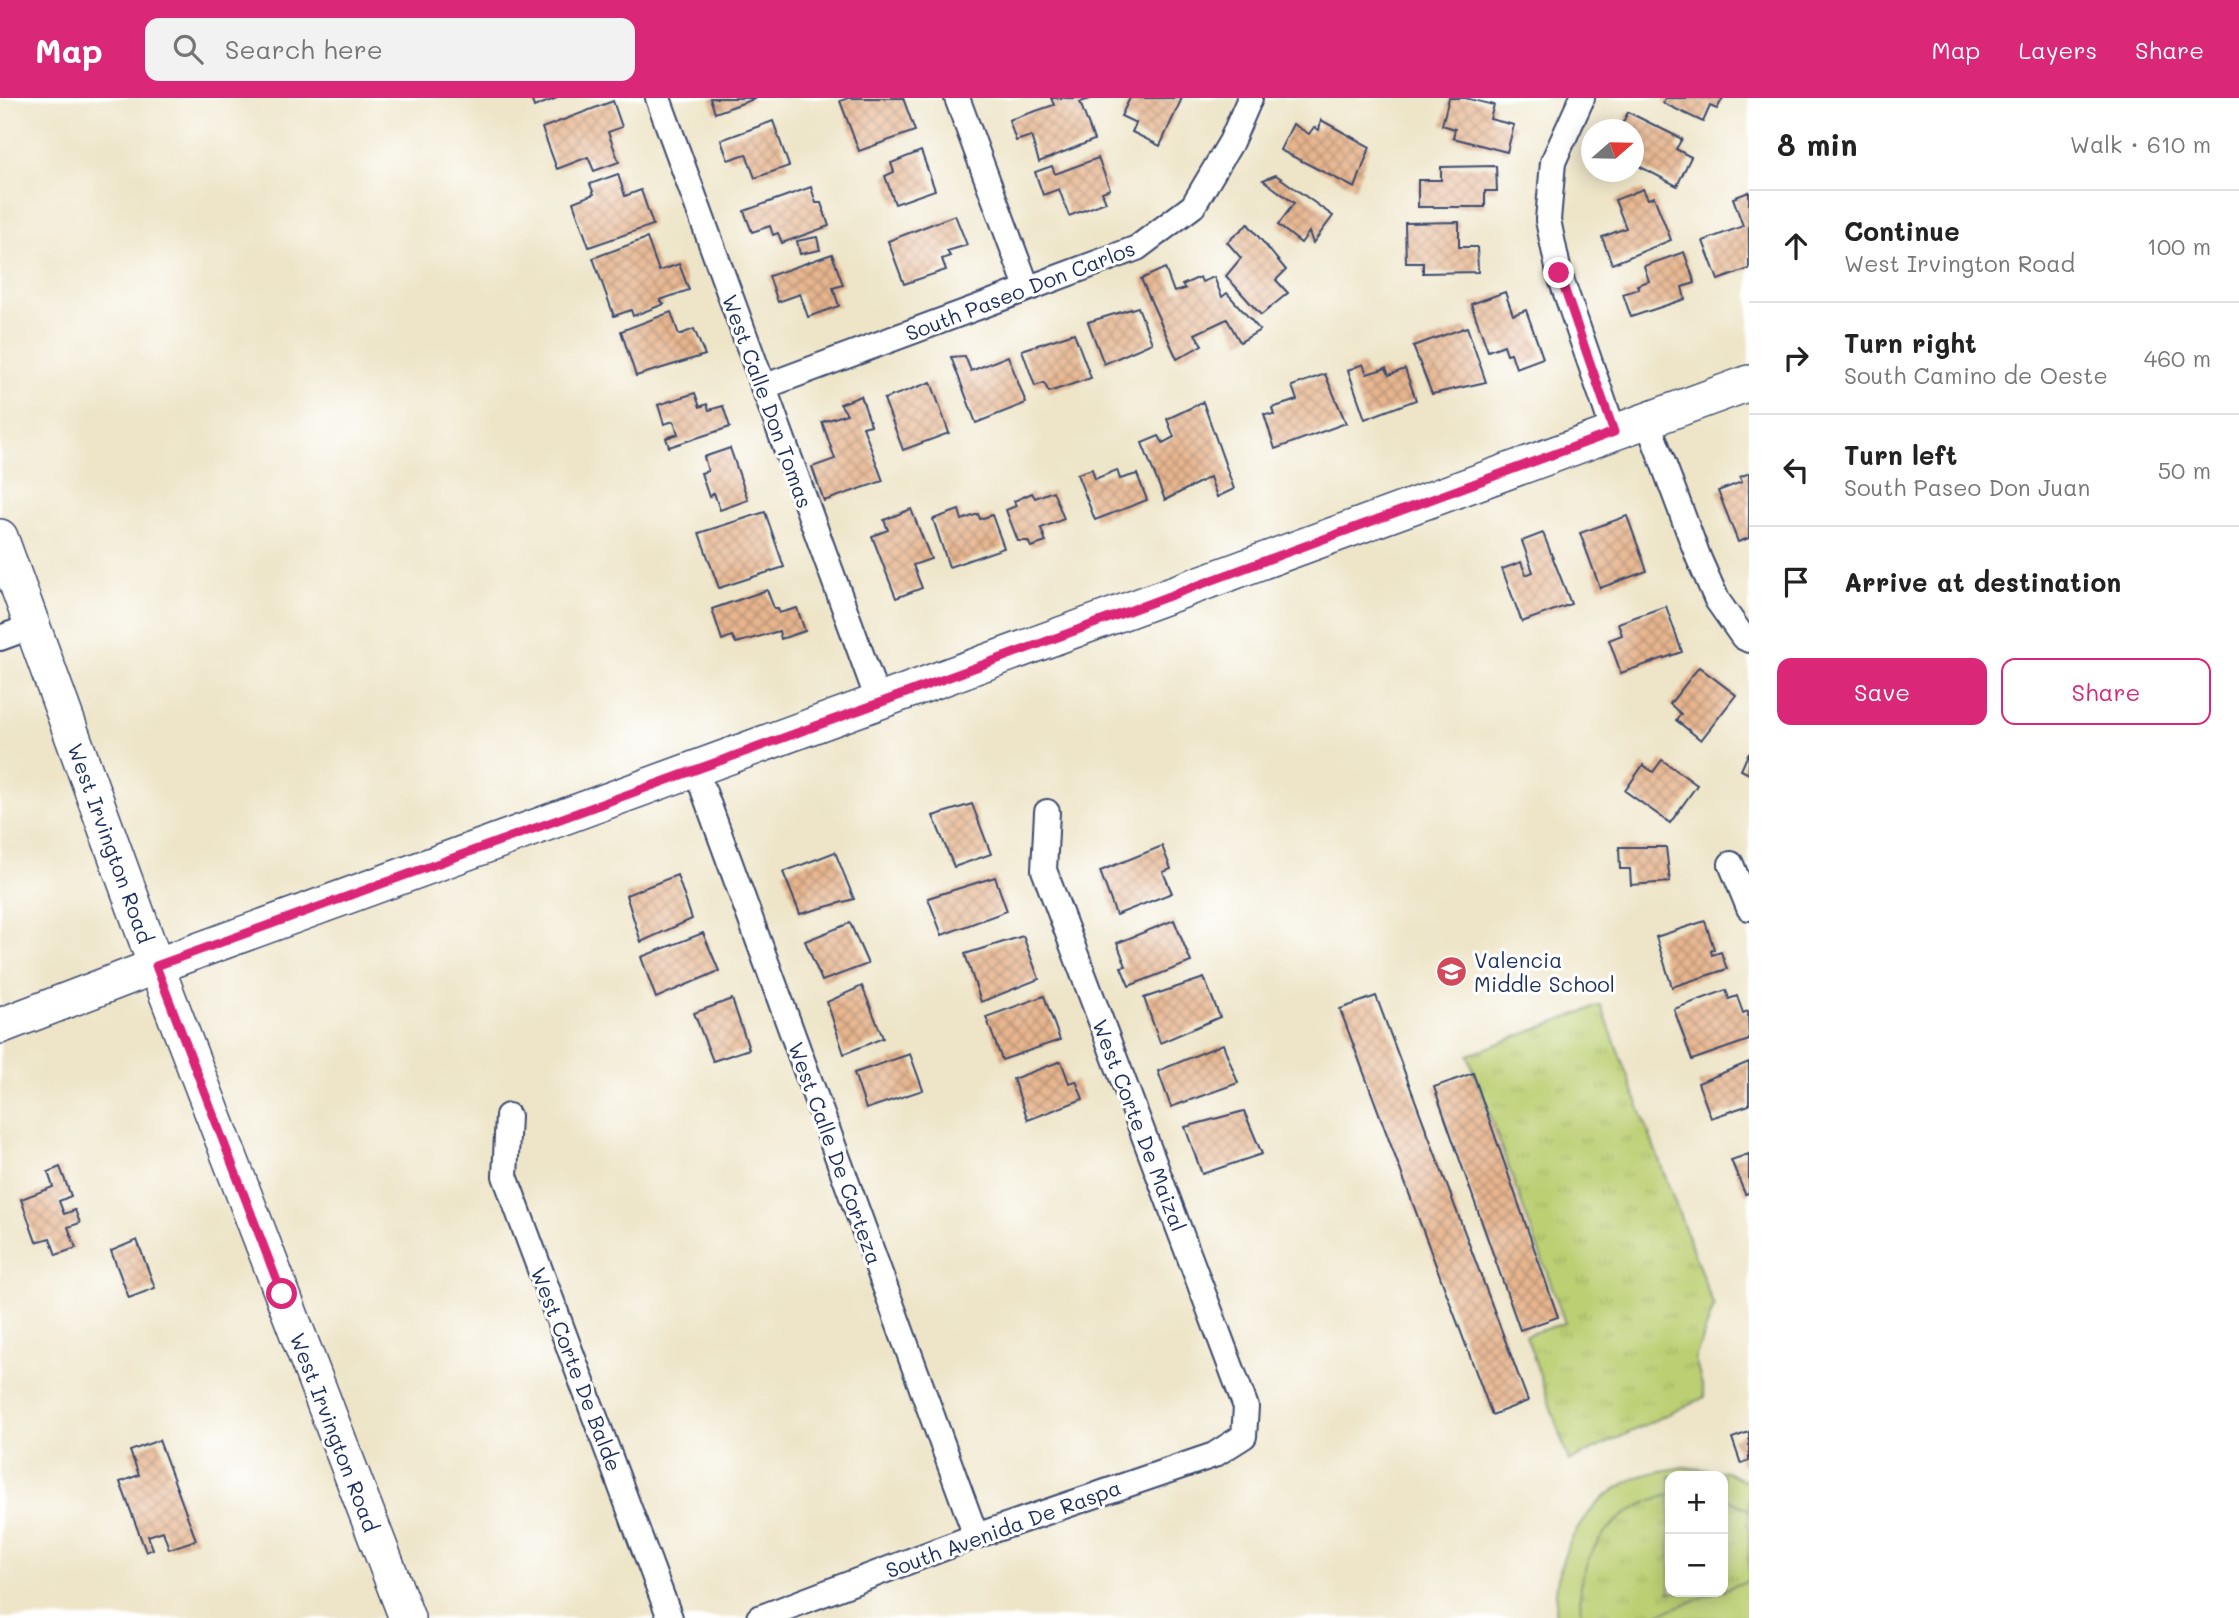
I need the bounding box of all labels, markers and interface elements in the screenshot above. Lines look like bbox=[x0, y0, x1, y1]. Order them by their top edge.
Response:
search box bbox=[145, 18, 635, 81]
text: Map bbox=[35, 28, 103, 71]
icon: search bbox=[169, 30, 207, 68]
text: Search here bbox=[225, 32, 383, 66]
text: Map bbox=[1932, 34, 1980, 65]
text: Layers bbox=[2018, 34, 2097, 65]
text: Share bbox=[2135, 34, 2204, 65]
north arrow bbox=[1581, 119, 1644, 182]
text: 8 min bbox=[1777, 124, 1858, 164]
text: Walk · 610 m bbox=[2070, 129, 2211, 159]
text: Continue bbox=[1844, 214, 1960, 248]
icon: ahead bbox=[1777, 227, 1815, 265]
text: 100 m bbox=[2147, 231, 2211, 261]
street label: South Paseo Don Carlos bbox=[901, 234, 1139, 346]
text: West Irvington Road bbox=[1844, 248, 2075, 278]
route end bbox=[1543, 257, 1574, 288]
street label: West Calle Don Tomas bbox=[717, 290, 819, 512]
text: Turn right bbox=[1844, 326, 1977, 360]
icon: right bbox=[1777, 339, 1815, 377]
text: 460 m bbox=[2144, 343, 2211, 373]
text: South Camino de Oeste bbox=[1844, 360, 2108, 390]
text: Turn left bbox=[1844, 438, 1957, 472]
icon: left bbox=[1777, 451, 1815, 489]
text: 50 m bbox=[2158, 455, 2211, 485]
text: South Paseo Don Juan bbox=[1844, 472, 2090, 502]
icon: arrive bbox=[1777, 563, 1815, 601]
text: Arrive at destination bbox=[1844, 565, 2121, 599]
button: Save bbox=[1777, 658, 1987, 725]
button: Share bbox=[2001, 658, 2211, 725]
street label: West Irvington Road bbox=[62, 739, 160, 947]
place label: Valencia Middle School bbox=[1474, 946, 1615, 997]
school or university icon: Valencia Middle School bbox=[1434, 954, 1468, 988]
street label: West Corte De Maizal bbox=[1087, 1015, 1193, 1235]
street label: West Calle De Corteza bbox=[783, 1038, 889, 1268]
street label: West Corte De Balde bbox=[526, 1263, 628, 1475]
route start bbox=[266, 1278, 297, 1309]
street label: West Irvington Road bbox=[285, 1329, 385, 1535]
map controls bbox=[1665, 1471, 1728, 1597]
button: + bbox=[1665, 1471, 1728, 1534]
street label: South Avenida De Raspa bbox=[882, 1473, 1124, 1583]
button: − bbox=[1665, 1534, 1728, 1597]

